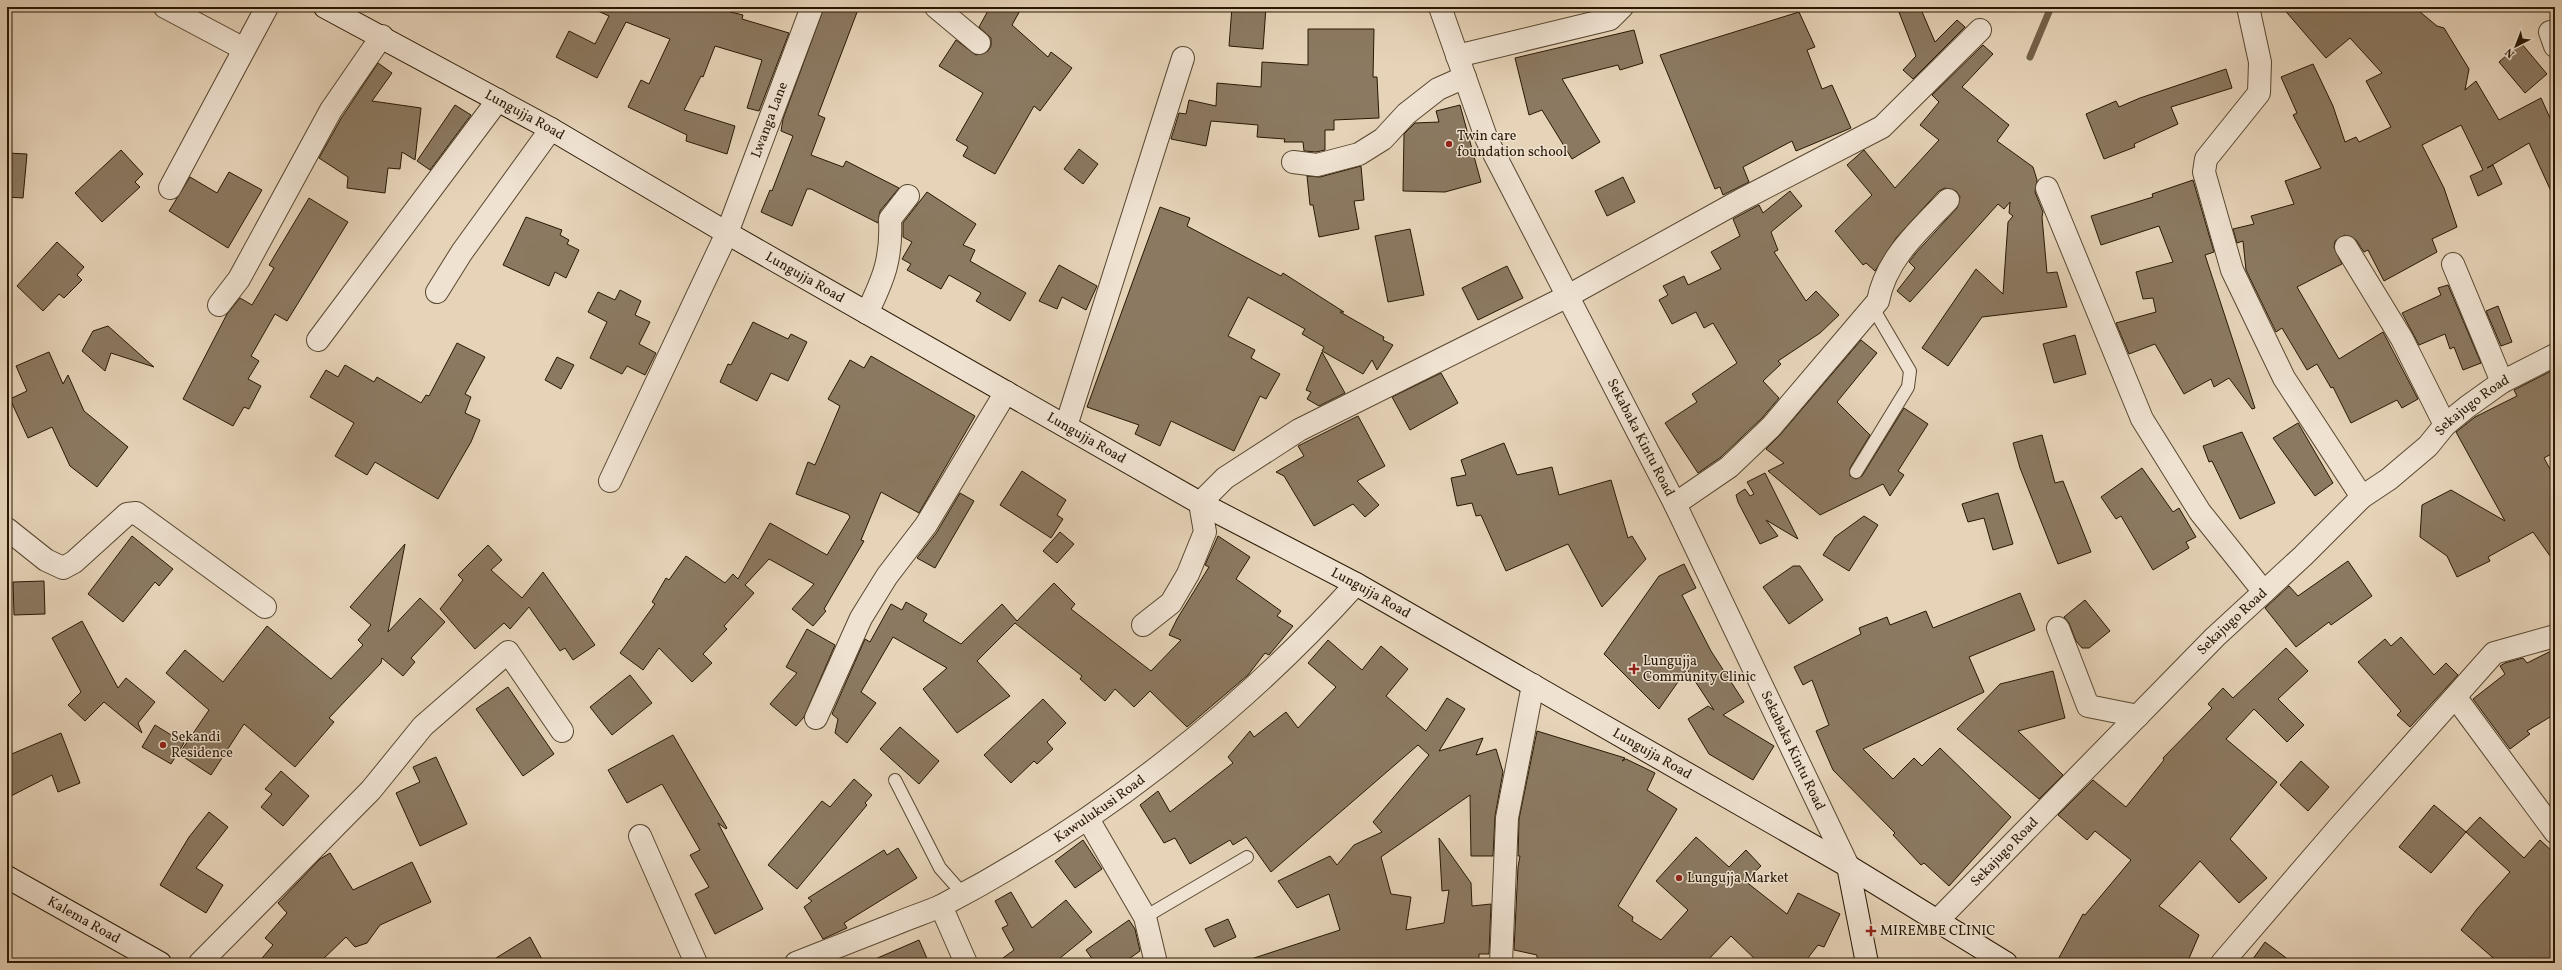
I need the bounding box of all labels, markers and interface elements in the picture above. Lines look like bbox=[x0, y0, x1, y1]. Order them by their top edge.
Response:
north arrow bbox=[2496, 26, 2536, 66]
text: N bbox=[2502, 44, 2518, 61]
street label: Lwanga Lane bbox=[747, 79, 793, 161]
street label: Lungujja Road bbox=[481, 85, 568, 145]
place label: Twin care foundation school bbox=[1457, 127, 1567, 162]
marker: Twin care foundation school bbox=[1444, 139, 1454, 149]
street label: Lungujja Road bbox=[762, 247, 848, 308]
street label: Sekajugo Road bbox=[2430, 370, 2513, 440]
street label: Sekabaka Kintu Road bbox=[1602, 375, 1679, 500]
street label: Lungujja Road bbox=[1043, 408, 1130, 468]
street label: Lungujja Road bbox=[1328, 563, 1414, 623]
street label: Sekajugo Road bbox=[2193, 584, 2272, 659]
place label: Lungujja Community Clinic bbox=[1643, 652, 1756, 687]
marker: Lungujja Community Clinic bbox=[1628, 663, 1640, 675]
street label: Sekabaka Kintu Road bbox=[1756, 688, 1830, 814]
street label: Lungujja Road bbox=[1609, 723, 1695, 784]
place label: Sekandi Residence bbox=[171, 728, 233, 763]
marker: Sekandi Residence bbox=[158, 740, 168, 750]
street label: Kawulukusi Road bbox=[1050, 770, 1149, 847]
street label: Sekajugo Road bbox=[1966, 813, 2043, 891]
place label: Lungujja Market bbox=[1687, 869, 1789, 888]
marker: Lungujja Market bbox=[1674, 873, 1684, 883]
street label: Kalema Road bbox=[44, 892, 124, 948]
place label: MIREMBE CLINIC bbox=[1880, 922, 1995, 941]
marker: MIREMBE CLINIC bbox=[1865, 925, 1877, 937]

